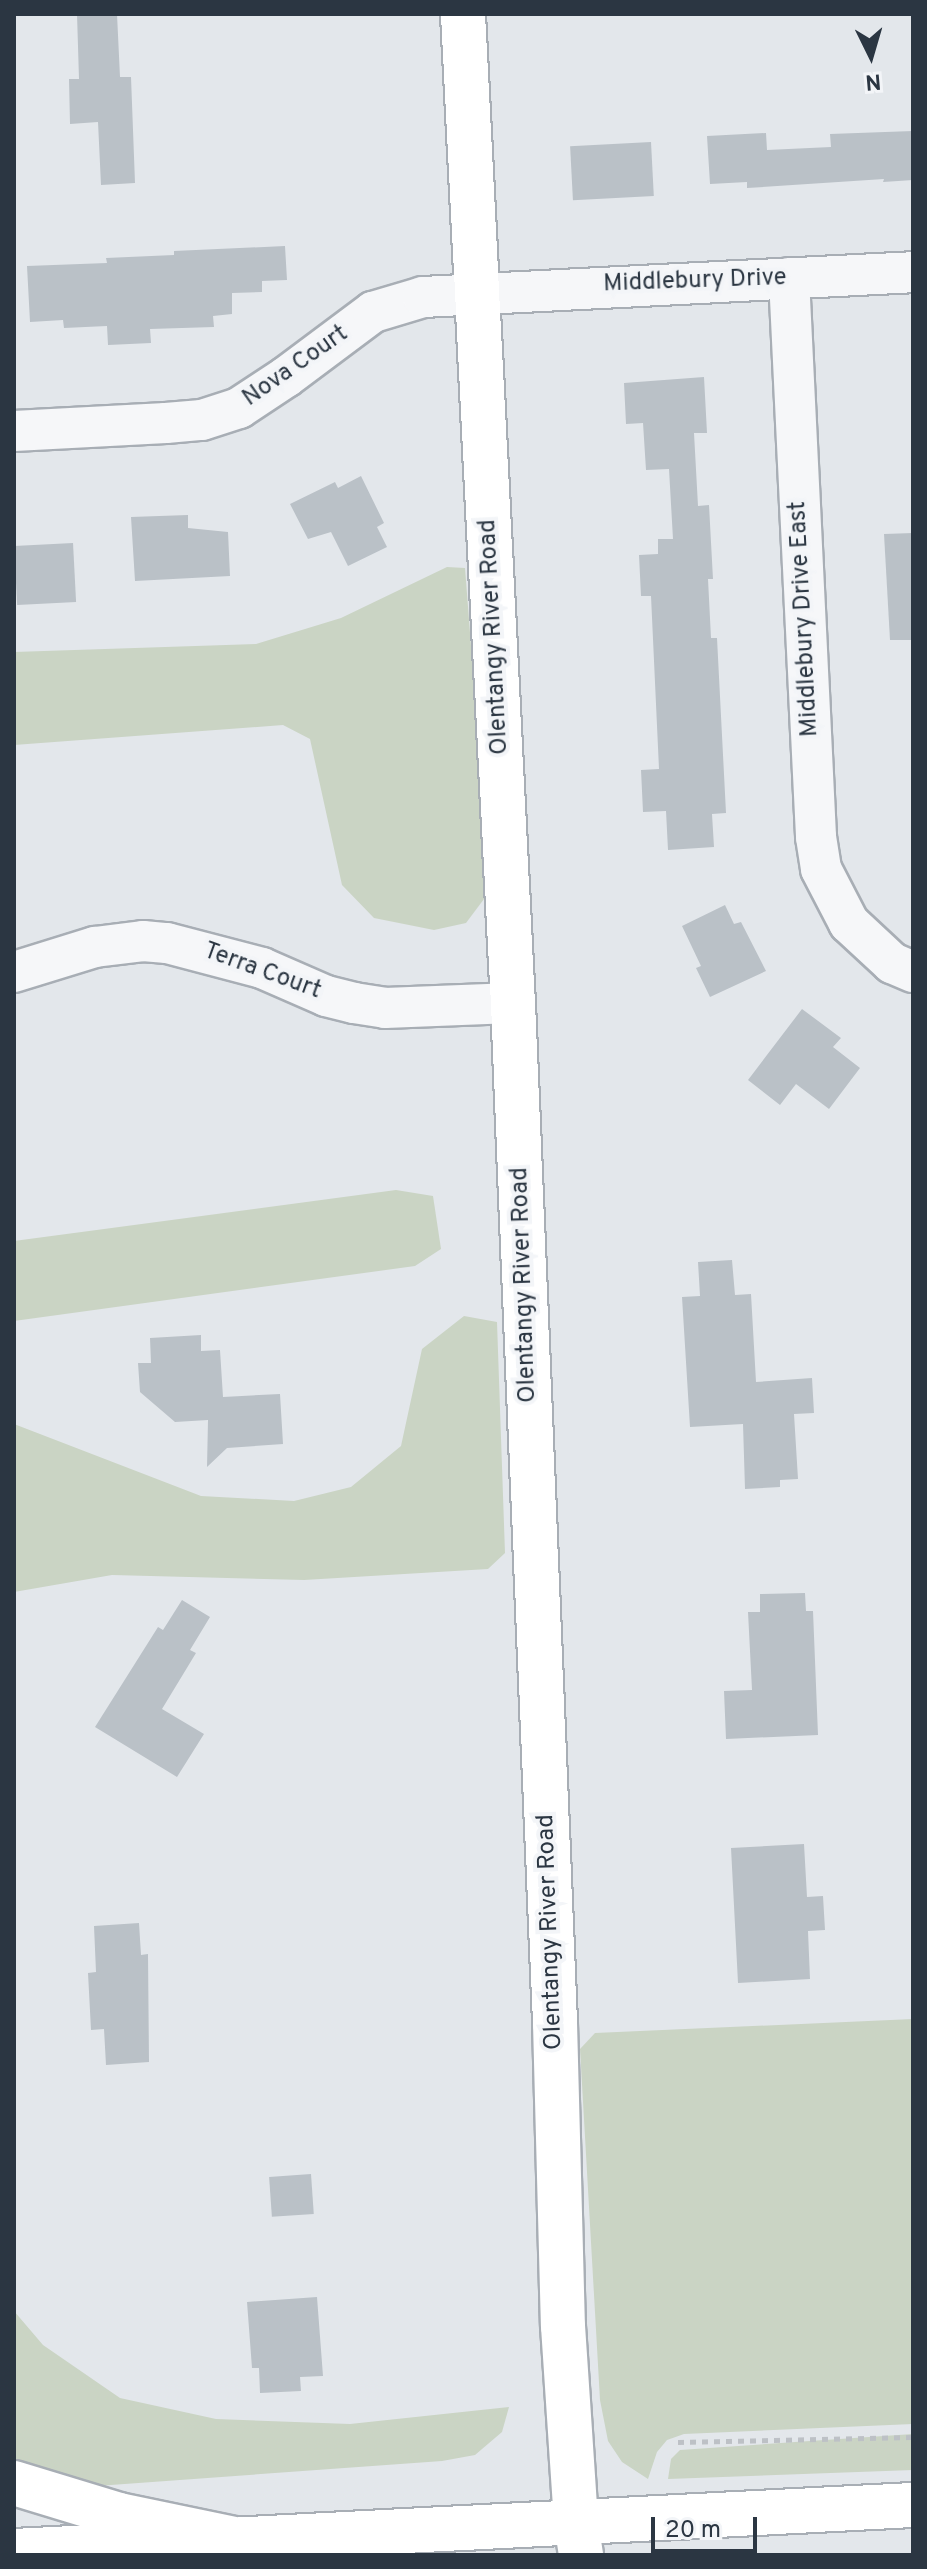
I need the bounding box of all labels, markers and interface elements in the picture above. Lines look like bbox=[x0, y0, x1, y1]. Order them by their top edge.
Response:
north arrow bbox=[831, 16, 911, 96]
text: N bbox=[864, 66, 882, 95]
street label: Middlebury Drive bbox=[603, 264, 787, 300]
street label: Nova Court bbox=[238, 320, 354, 414]
street label: Middlebury Drive East bbox=[784, 500, 826, 738]
street label: Olentangy River Road bbox=[474, 519, 516, 755]
street label: Terra Court bbox=[199, 937, 325, 1007]
street label: Olentangy River Road bbox=[506, 1167, 544, 1403]
street label: Olentangy River Road bbox=[532, 1814, 570, 2050]
scale bar bbox=[655, 2501, 761, 2551]
text: 20 m bbox=[665, 2516, 721, 2546]

